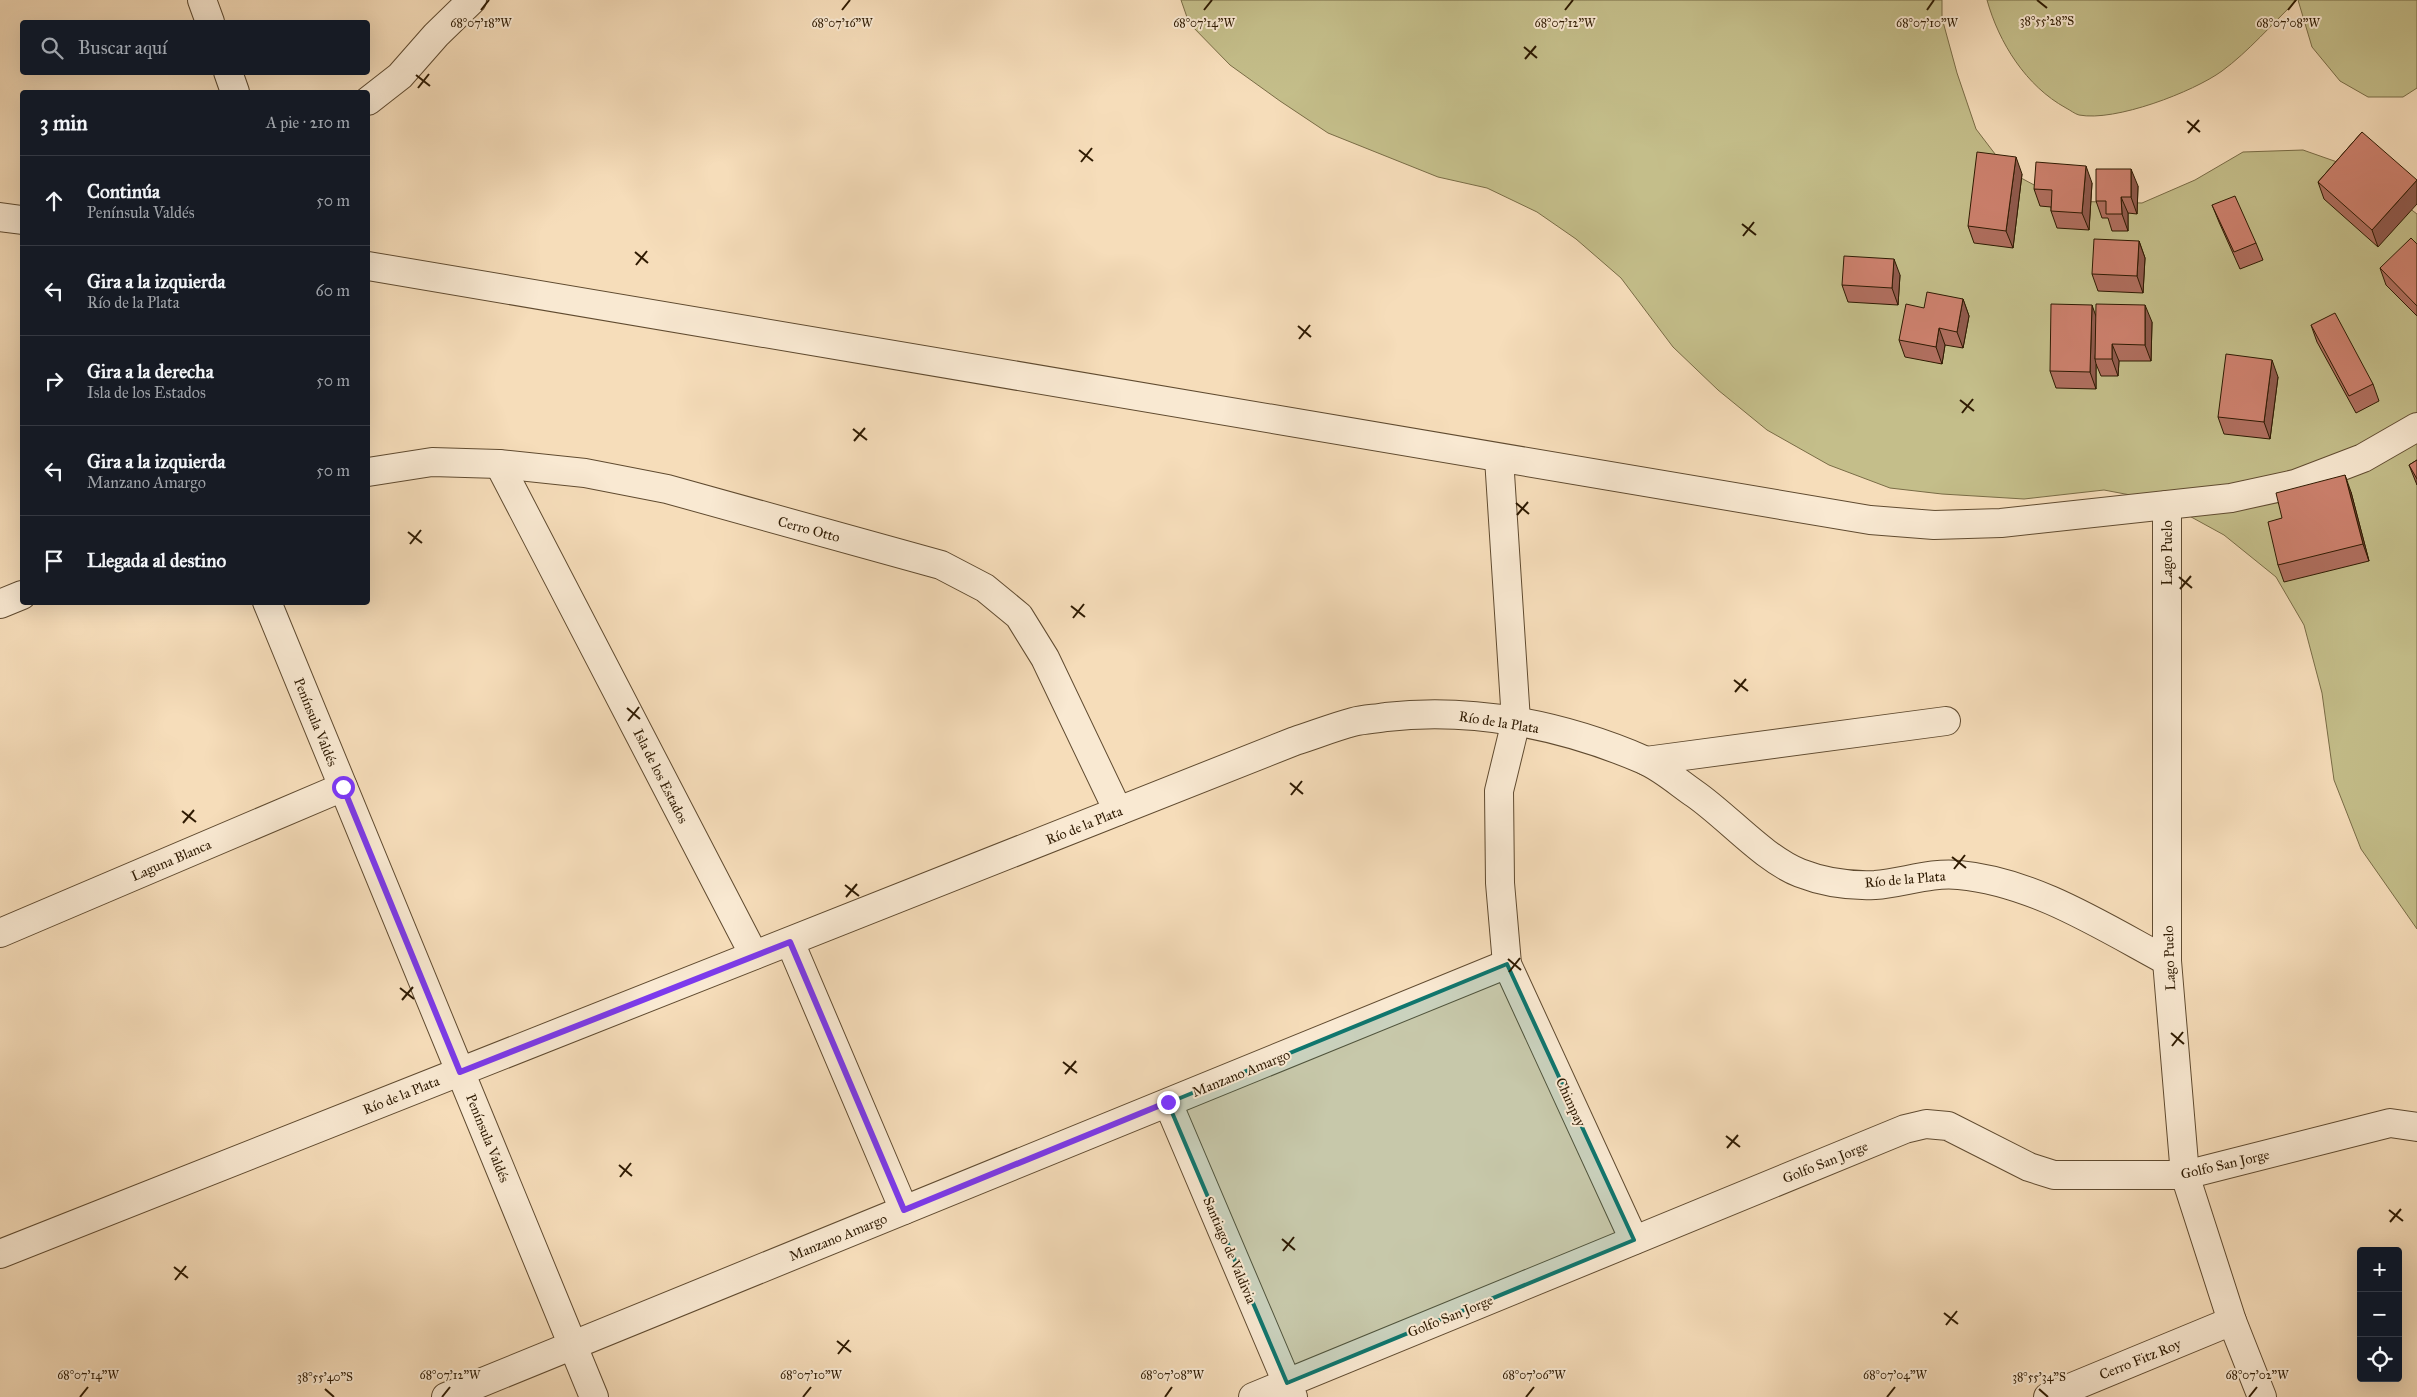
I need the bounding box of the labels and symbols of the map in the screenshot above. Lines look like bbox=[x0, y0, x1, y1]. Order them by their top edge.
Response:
text: 38°55'28"S bbox=[2020, 14, 2074, 28]
text: 68°07'18"W bbox=[450, 16, 512, 30]
text: 68°07'16"W bbox=[811, 16, 873, 30]
text: 68°07'14"W bbox=[1173, 16, 1235, 30]
text: 68°07'12"W bbox=[1535, 16, 1596, 30]
text: 68°07'10"W bbox=[1896, 16, 1959, 30]
text: 68°07'08"W bbox=[2256, 16, 2320, 30]
street label: Cerro Otto bbox=[776, 513, 842, 546]
street label: Lago Puelo bbox=[2159, 520, 2176, 586]
street label: Península Valdés bbox=[290, 675, 341, 769]
street label: Río de la Plata bbox=[1458, 708, 1540, 737]
street label: Isla de los Estados bbox=[629, 726, 692, 826]
route start bbox=[332, 776, 355, 799]
street label: Río de la Plata bbox=[1043, 802, 1125, 849]
street label: Laguna Blanca bbox=[129, 836, 214, 885]
street label: Río de la Plata bbox=[1864, 867, 1946, 891]
street label: Lago Puelo bbox=[2160, 925, 2179, 991]
street label: Manzano Amargo bbox=[1190, 1046, 1293, 1101]
street label: Río de la Plata bbox=[360, 1072, 442, 1119]
street label: Chimpay bbox=[1552, 1075, 1589, 1130]
street label: Península Valdés bbox=[462, 1091, 513, 1185]
route end bbox=[1157, 1091, 1180, 1114]
street label: Golfo San Jorge bbox=[1780, 1138, 1871, 1188]
street label: Golfo San Jorge bbox=[2179, 1146, 2272, 1184]
street label: Santiago de Valdivia bbox=[1199, 1194, 1260, 1306]
street label: Manzano Amargo bbox=[787, 1210, 890, 1265]
street label: Golfo San Jorge bbox=[1405, 1292, 1496, 1342]
street label: Cerro Fitz Roy bbox=[2097, 1335, 2184, 1384]
text: 68°07'14"W bbox=[57, 1368, 119, 1382]
text: 68°07'12"W bbox=[420, 1368, 481, 1382]
text: 68°07'10"W bbox=[780, 1368, 843, 1382]
text: 68°07'08"W bbox=[1140, 1368, 1204, 1382]
text: 68°07'06"W bbox=[1502, 1368, 1566, 1382]
text: 68°07'04"W bbox=[1863, 1368, 1928, 1382]
text: 68°07'02"W bbox=[2225, 1368, 2289, 1382]
text: 38°55'40"S bbox=[297, 1370, 353, 1384]
text: 38°55'34"S bbox=[2012, 1370, 2066, 1384]

